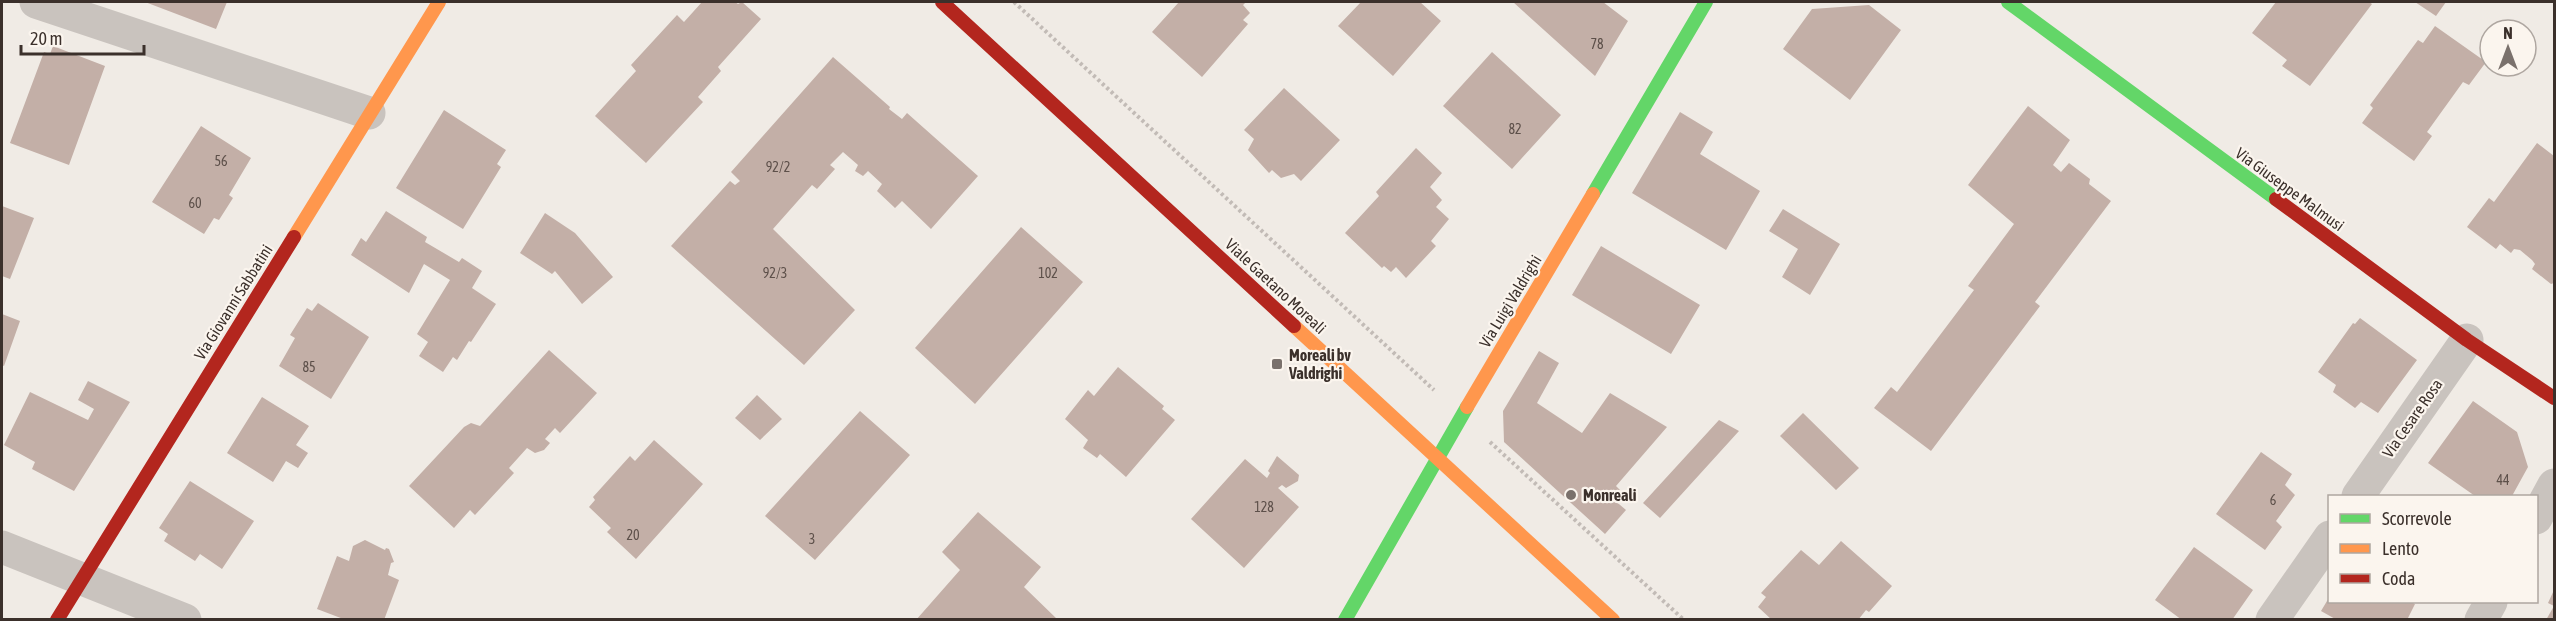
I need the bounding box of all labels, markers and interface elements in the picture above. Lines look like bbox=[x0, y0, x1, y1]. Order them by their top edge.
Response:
scale bar bbox=[21, 18, 144, 56]
north arrow bbox=[2478, 18, 2538, 78]
text: N bbox=[2503, 24, 2513, 42]
text: 20 m bbox=[30, 28, 62, 49]
house number: 78 bbox=[1590, 36, 1604, 52]
house number: 82 bbox=[1508, 121, 1522, 137]
street label: Via Giuseppe Malmusi bbox=[2232, 144, 2348, 235]
house number: 56 bbox=[214, 153, 228, 169]
house number: 92/2 bbox=[766, 159, 790, 175]
house number: 60 bbox=[188, 195, 202, 211]
street label: Viale Gaetano Moreali bbox=[1222, 235, 1330, 337]
street label: Via Giovanni Sabbatini bbox=[190, 241, 276, 363]
street label: Via Luigi Valdrighi bbox=[1475, 251, 1546, 351]
house number: 92/3 bbox=[763, 265, 787, 281]
house number: 102 bbox=[1038, 265, 1058, 281]
place label: Moreali bv Valdrighi bbox=[1288, 346, 1351, 382]
marker: Moreali bv Valdrighi bbox=[1270, 357, 1284, 371]
house number: 85 bbox=[302, 359, 316, 375]
street label: Via Cesare Rosa bbox=[2378, 375, 2446, 461]
house number: 44 bbox=[2496, 472, 2510, 488]
place label: Monreali bbox=[1583, 486, 1637, 504]
marker: Monreali bbox=[1564, 488, 1578, 502]
house number: 6 bbox=[2270, 492, 2277, 508]
legend bbox=[2328, 495, 2538, 603]
house number: 128 bbox=[1254, 499, 1274, 515]
text: Scorrevole bbox=[2382, 508, 2452, 529]
house number: 20 bbox=[626, 527, 640, 543]
house number: 3 bbox=[809, 531, 815, 547]
text: Lento bbox=[2382, 538, 2419, 559]
text: Coda bbox=[2382, 568, 2415, 589]

